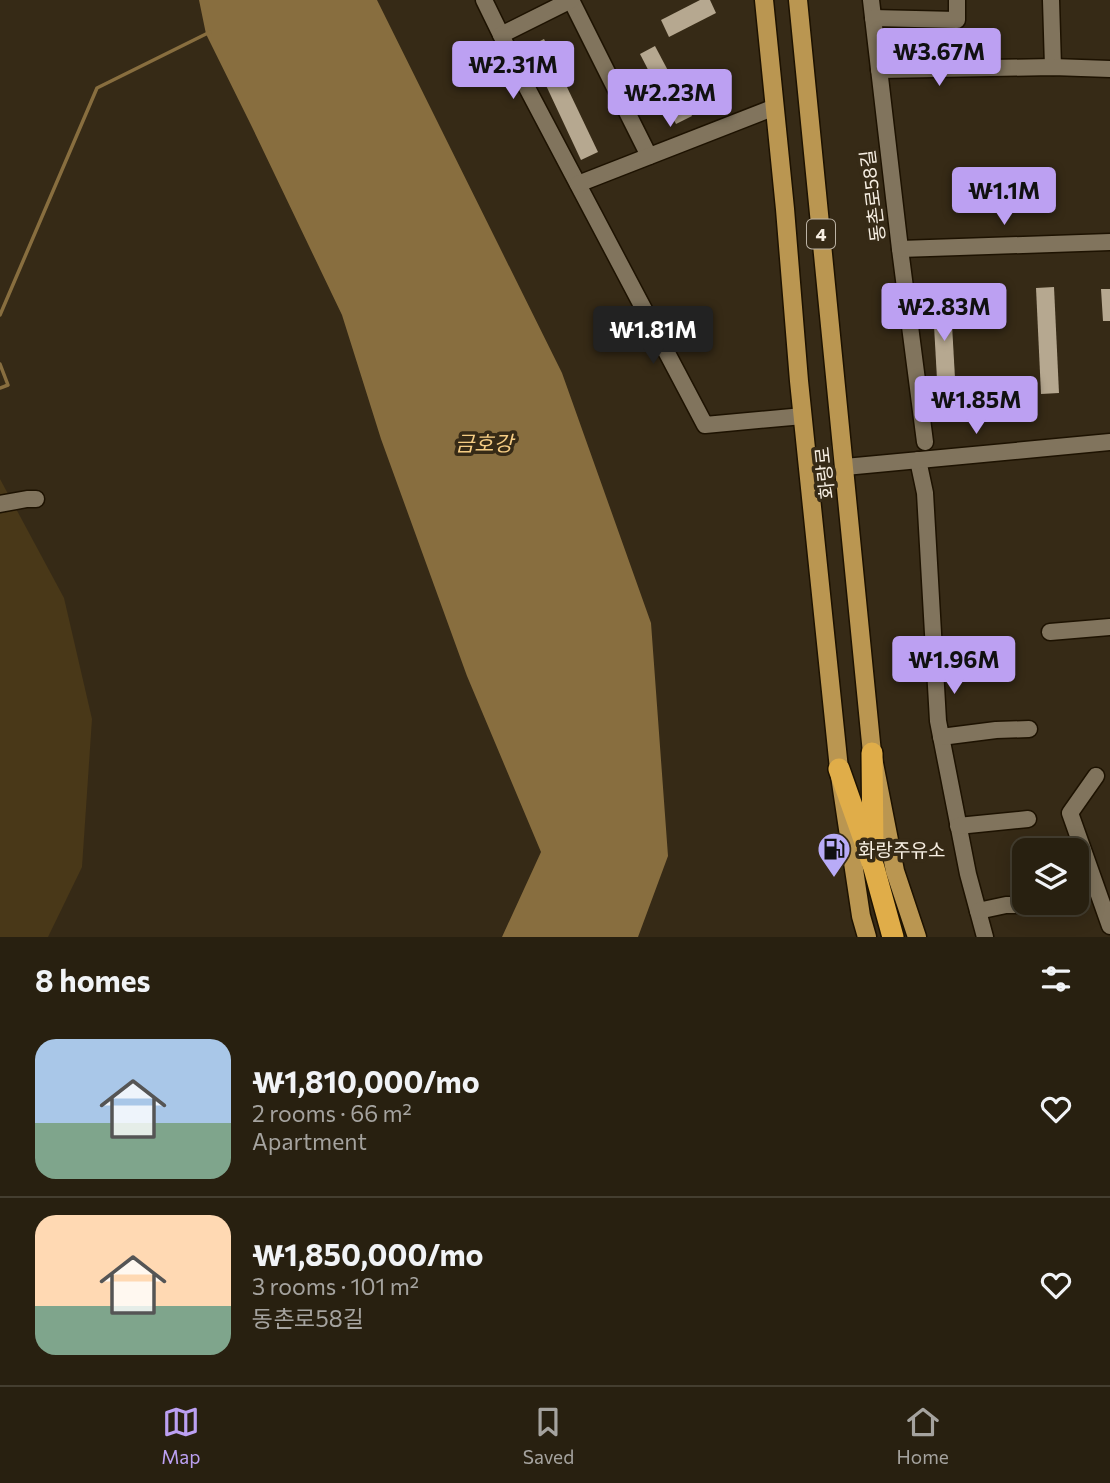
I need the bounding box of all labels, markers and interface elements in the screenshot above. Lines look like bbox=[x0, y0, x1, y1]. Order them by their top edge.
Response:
pin: ₩3.67M bbox=[882, 28, 996, 88]
text: ₩3.67M bbox=[893, 37, 985, 65]
pin: ₩2.31M bbox=[456, 42, 570, 101]
text: ₩2.31M bbox=[468, 50, 558, 78]
pin: ₩2.23M bbox=[613, 69, 727, 129]
text: ₩2.23M bbox=[624, 78, 716, 106]
street label: 동촌로58길 bbox=[855, 149, 889, 243]
pin: ₩1.1M bbox=[955, 168, 1053, 227]
text: ₩1.1M bbox=[968, 176, 1040, 204]
road number: 4 bbox=[807, 220, 835, 248]
pin: ₩2.83M bbox=[887, 284, 1001, 343]
text: ₩2.83M bbox=[897, 292, 991, 320]
pin: ₩1.81M bbox=[596, 306, 710, 366]
text: ₩1.81M bbox=[609, 315, 697, 343]
pin: ₩1.85M bbox=[919, 376, 1033, 436]
text: ₩1.85M bbox=[931, 385, 1021, 413]
water label: 금호강 bbox=[455, 430, 516, 455]
street label: 화랑로 bbox=[810, 446, 838, 500]
pin: ₩1.96M bbox=[897, 636, 1011, 696]
text: ₩1.96M bbox=[908, 645, 1000, 673]
fuel station icon: 화랑주유소 bbox=[815, 830, 853, 879]
place label: 화랑주유소 bbox=[858, 838, 945, 861]
map controls bbox=[1012, 838, 1089, 915]
button: layers bbox=[1012, 838, 1089, 915]
icon: filters bbox=[1037, 960, 1075, 998]
text: 8 homes bbox=[35, 961, 151, 998]
text: ₩1,810,000/mo bbox=[252, 1062, 480, 1099]
icon: home bbox=[91, 1067, 175, 1151]
icon: heart bbox=[1037, 1090, 1075, 1128]
text: 2 rooms · 66 m² bbox=[252, 1099, 412, 1127]
text: Apartment bbox=[252, 1127, 367, 1155]
text: ₩1,850,000/mo bbox=[252, 1235, 484, 1272]
icon: home bbox=[91, 1243, 175, 1327]
icon: heart bbox=[1037, 1266, 1075, 1304]
text: 3 rooms · 101 m² bbox=[252, 1272, 419, 1300]
text: 동촌로58길 bbox=[252, 1304, 364, 1332]
tab: Map bbox=[161, 1403, 200, 1468]
tab: Saved bbox=[523, 1403, 574, 1468]
tab: Home bbox=[897, 1403, 949, 1468]

